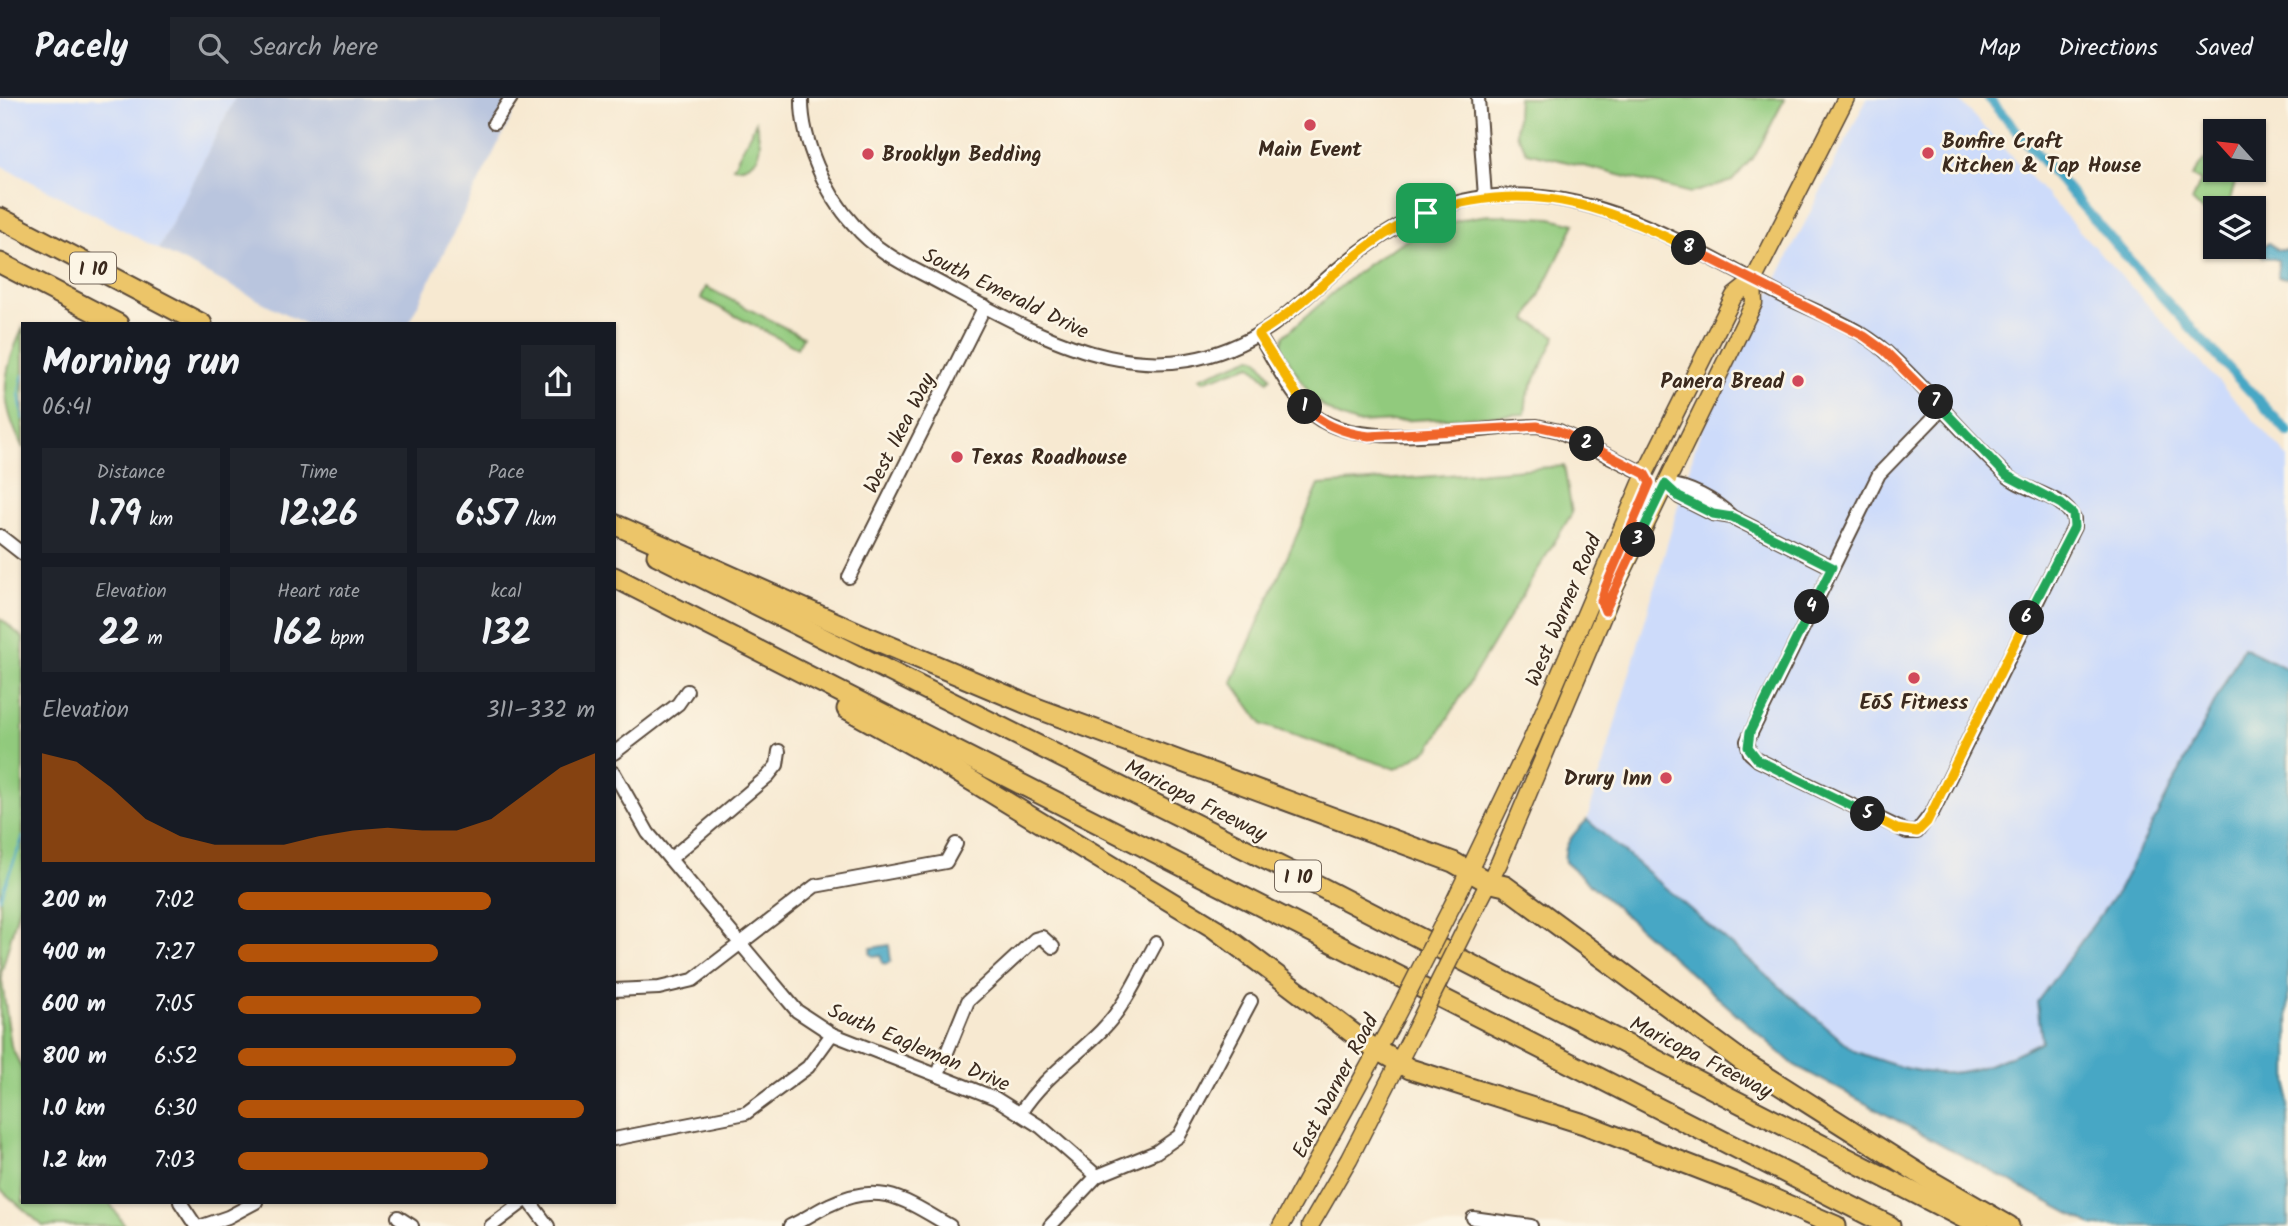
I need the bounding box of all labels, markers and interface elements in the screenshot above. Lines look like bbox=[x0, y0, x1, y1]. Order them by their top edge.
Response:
search box bbox=[170, 17, 660, 80]
text: Pacely bbox=[35, 22, 128, 75]
text: Search here bbox=[250, 27, 378, 69]
icon: search bbox=[194, 29, 232, 67]
text: Map bbox=[1979, 29, 2021, 68]
text: Directions bbox=[2059, 29, 2158, 68]
text: Saved bbox=[2196, 29, 2253, 68]
marker: Main Event bbox=[1302, 117, 1318, 133]
north arrow bbox=[2203, 119, 2266, 182]
map controls bbox=[2203, 119, 2266, 259]
place label: Bonfire Craft Kitchen & Tap House bbox=[1942, 126, 2141, 183]
place label: Main Event bbox=[1258, 134, 1362, 167]
place label: Brooklyn Bedding bbox=[882, 139, 1042, 172]
marker: Bonfire Craft Kitchen & Tap House bbox=[1920, 145, 1936, 161]
marker: Brooklyn Bedding bbox=[860, 146, 876, 162]
pin bbox=[1396, 183, 1456, 243]
icon: arrive bbox=[1407, 194, 1445, 232]
button: layers bbox=[2203, 196, 2266, 259]
pin: 8 bbox=[1672, 230, 1706, 266]
text: 8 bbox=[1683, 232, 1694, 262]
street label: South Emerald Drive bbox=[916, 240, 1095, 349]
road number: I 10 bbox=[70, 252, 116, 284]
text: Morning run bbox=[42, 334, 240, 394]
button: share bbox=[521, 345, 595, 419]
place label: Panera Bread bbox=[1660, 366, 1785, 399]
street label: West Ikea Way bbox=[856, 367, 945, 500]
marker: Panera Bread bbox=[1790, 373, 1806, 389]
pin: 7 bbox=[1918, 384, 1954, 420]
text: 7 bbox=[1931, 386, 1940, 416]
text: 06:41 bbox=[42, 390, 92, 426]
pin: 1 bbox=[1288, 390, 1322, 424]
text: 1 bbox=[1302, 391, 1307, 421]
pin: 2 bbox=[1570, 426, 1604, 462]
text: 2 bbox=[1581, 428, 1592, 458]
place label: Texas Roadhouse bbox=[971, 442, 1127, 475]
marker: Texas Roadhouse bbox=[949, 449, 965, 465]
text: Distance bbox=[97, 458, 165, 488]
text: Time bbox=[299, 458, 338, 488]
text: Pace bbox=[488, 458, 524, 488]
text: 1.79 bbox=[88, 488, 142, 544]
text: 12:26 bbox=[279, 488, 358, 544]
text: 6:57 bbox=[456, 488, 518, 544]
text: km bbox=[142, 505, 173, 535]
text: /km bbox=[518, 505, 556, 535]
pin: 3 bbox=[1620, 522, 1656, 558]
text: 3 bbox=[1632, 524, 1643, 554]
street label: West Warner Road bbox=[1517, 529, 1612, 692]
text: Elevation bbox=[95, 577, 167, 607]
text: Heart rate bbox=[277, 577, 360, 607]
text: kcal bbox=[491, 577, 522, 607]
pin: 4 bbox=[1794, 589, 1829, 624]
text: 4 bbox=[1806, 591, 1817, 621]
pin: 6 bbox=[2010, 601, 2044, 636]
text: 6 bbox=[2021, 602, 2032, 632]
text: 22 bbox=[99, 607, 140, 663]
text: 162 bbox=[273, 607, 323, 663]
text: 132 bbox=[481, 607, 531, 663]
text: m bbox=[140, 624, 163, 654]
text: bpm bbox=[323, 624, 364, 654]
marker: EōS Fitness bbox=[1906, 670, 1922, 686]
place label: EōS Fitness bbox=[1860, 687, 1968, 720]
text: Elevation bbox=[42, 693, 129, 729]
text: 311–332 m bbox=[486, 693, 595, 729]
street label: Maricopa Freeway bbox=[1118, 751, 1273, 852]
place label: Drury Inn bbox=[1564, 763, 1652, 796]
marker: Drury Inn bbox=[1658, 770, 1674, 786]
pin: 5 bbox=[1850, 796, 1885, 832]
text: 5 bbox=[1863, 798, 1872, 828]
road number: I 10 bbox=[1275, 860, 1321, 891]
text: 200 m bbox=[42, 883, 107, 919]
text: 7:02 bbox=[154, 883, 195, 919]
text: 400 m bbox=[42, 935, 106, 971]
text: 7:27 bbox=[154, 935, 194, 971]
text: 600 m bbox=[42, 987, 106, 1023]
text: 7:05 bbox=[154, 987, 194, 1023]
street label: South Eagleman Drive bbox=[822, 995, 1015, 1102]
street label: East Warner Road bbox=[1284, 1008, 1388, 1165]
street label: Maricopa Freeway bbox=[1623, 1008, 1778, 1109]
text: 800 m bbox=[42, 1039, 107, 1075]
text: 6:52 bbox=[154, 1039, 198, 1075]
text: 1.0 km bbox=[42, 1091, 105, 1127]
text: 6:30 bbox=[154, 1091, 197, 1127]
text: 1.2 km bbox=[42, 1143, 107, 1179]
text: 7:03 bbox=[154, 1143, 195, 1179]

